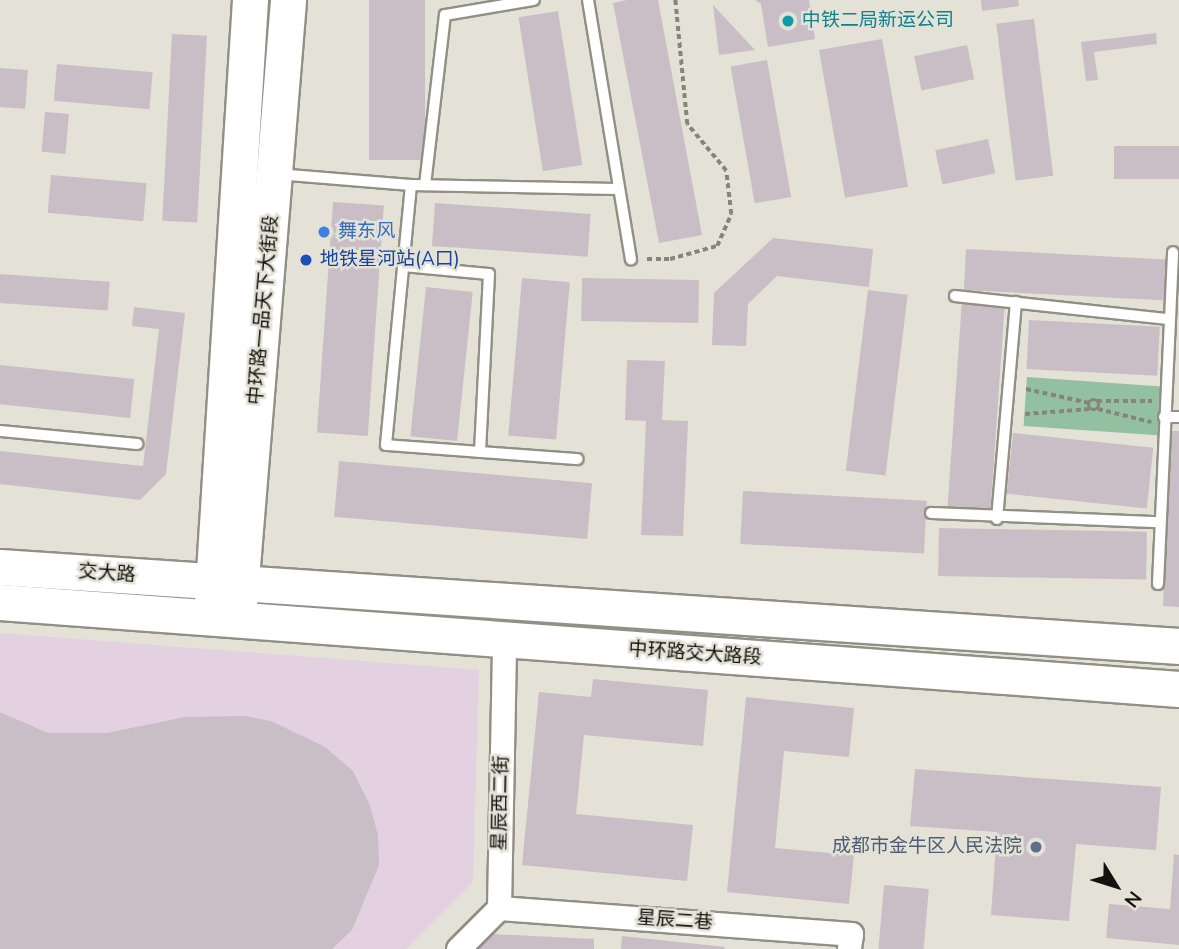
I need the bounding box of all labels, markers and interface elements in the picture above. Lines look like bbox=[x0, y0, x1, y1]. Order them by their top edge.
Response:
place label: 中铁二局新运公司 bbox=[802, 10, 954, 32]
marker: 中铁二局新运公司 bbox=[780, 13, 796, 29]
street label: 中环路一品天下大街段 bbox=[244, 214, 284, 406]
place label: 舞东风 bbox=[338, 221, 395, 243]
marker: 舞东风 bbox=[316, 224, 332, 240]
place label: 地铁星河站(A口) bbox=[320, 249, 460, 271]
marker: 地铁星河站(A口) bbox=[298, 252, 314, 268]
street label: 交大路 bbox=[78, 561, 136, 587]
street label: 中环路交大路段 bbox=[628, 638, 762, 670]
street label: 星辰西二街 bbox=[489, 755, 513, 851]
place label: 成都市金牛区人民法院 bbox=[832, 836, 1022, 858]
marker: 成都市金牛区人民法院 bbox=[1028, 839, 1044, 855]
north arrow bbox=[1081, 851, 1151, 921]
text: N bbox=[1118, 885, 1147, 913]
street label: 星辰二巷 bbox=[636, 907, 714, 935]

